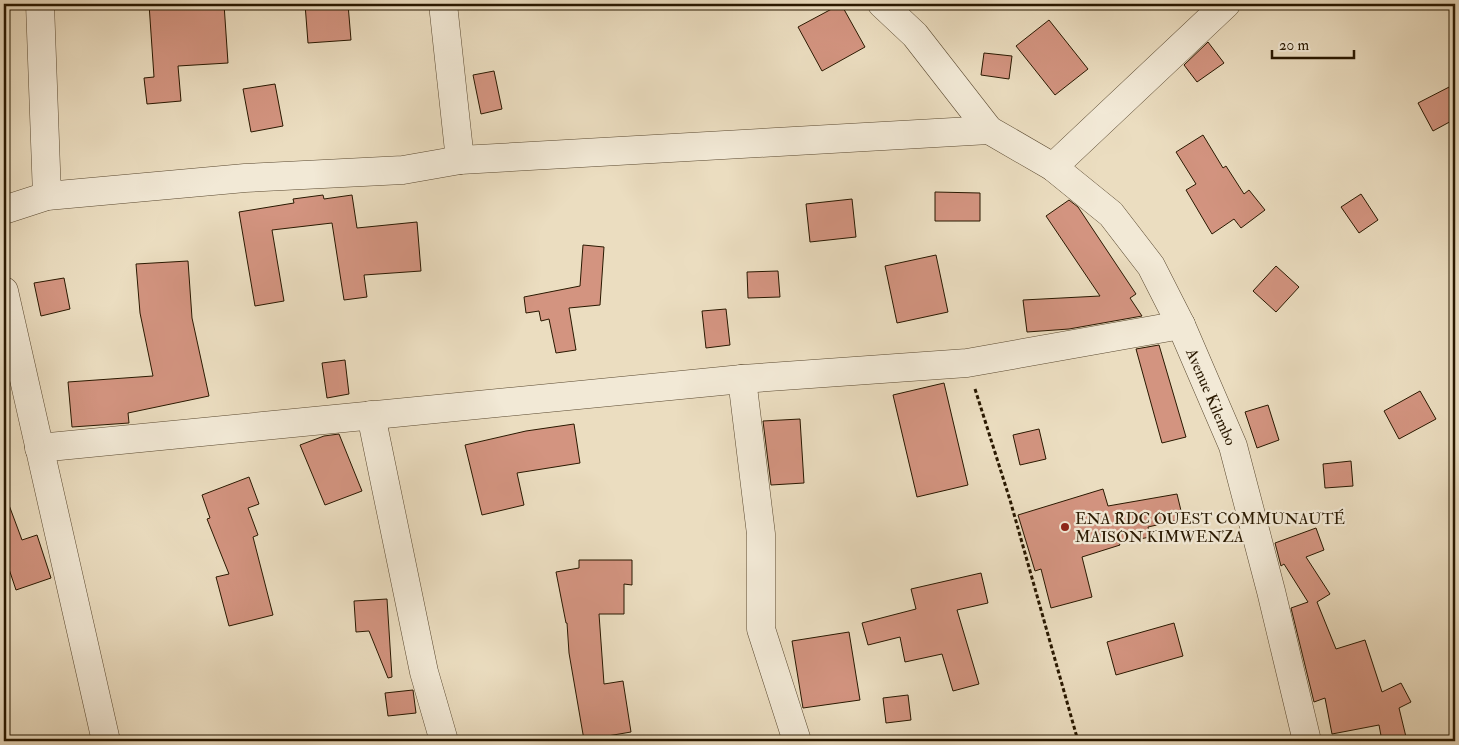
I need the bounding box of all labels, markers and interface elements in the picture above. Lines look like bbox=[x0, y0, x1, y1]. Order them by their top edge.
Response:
scale bar bbox=[1272, 28, 1354, 60]
text: 20 m bbox=[1279, 36, 1309, 55]
street label: Avenue Kilembo bbox=[1181, 344, 1241, 449]
place label: ENA RDC OUEST COMMUNAUTÉ MAISON KIMWENZA bbox=[1075, 508, 1345, 547]
marker: ENA RDC OUEST COMMUNAUTÉ MAISON KIMWENZA bbox=[1059, 521, 1071, 533]

